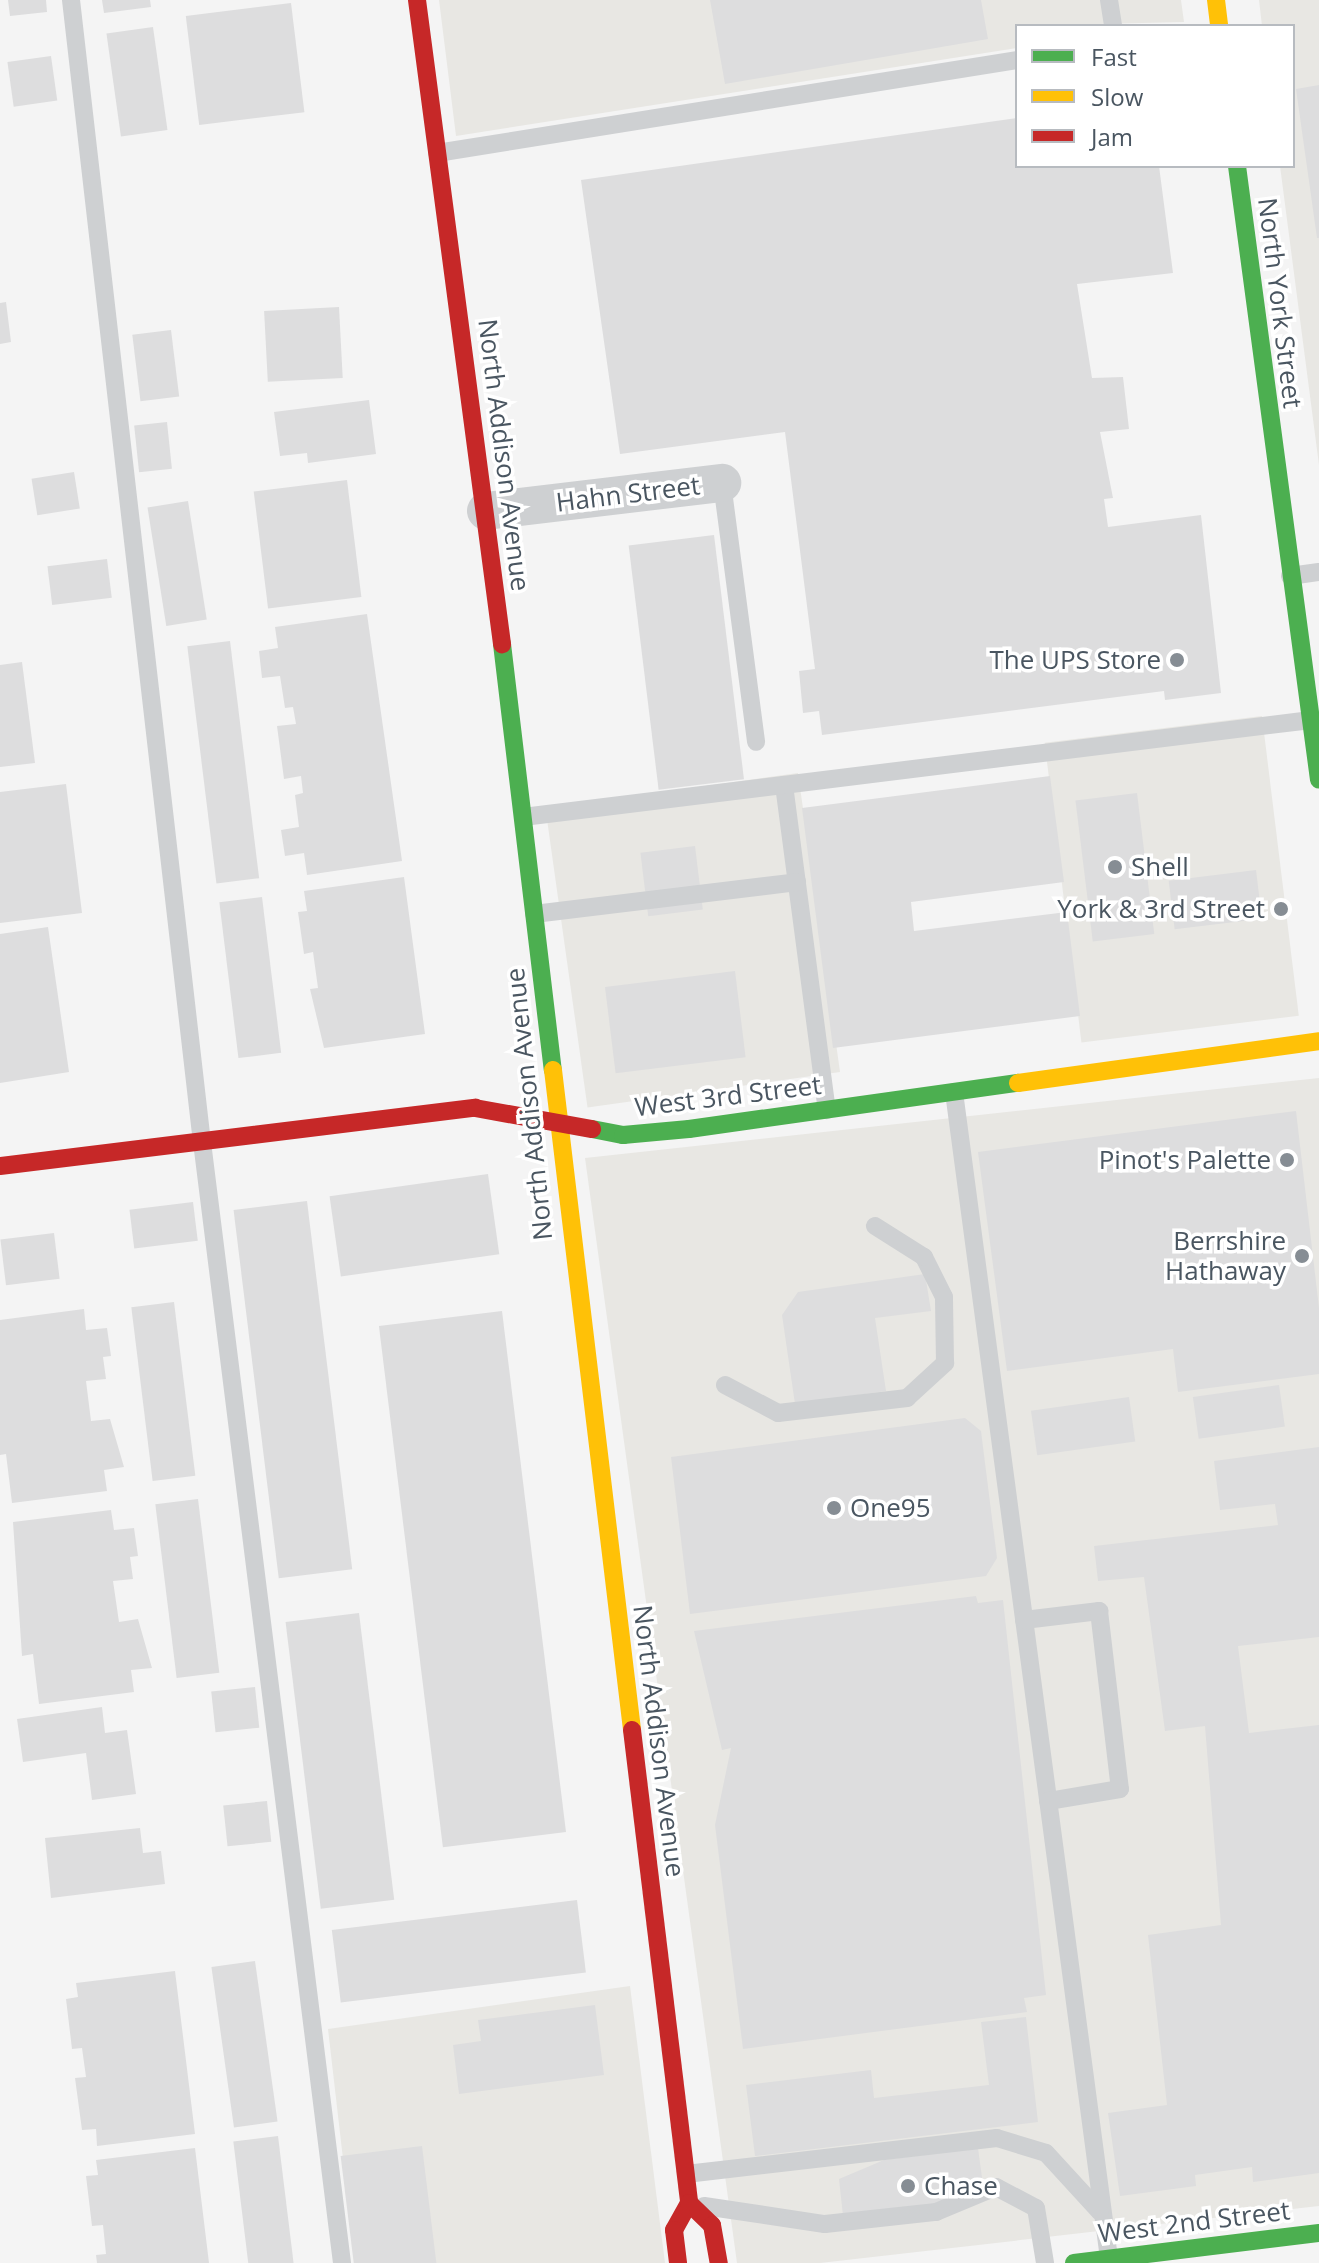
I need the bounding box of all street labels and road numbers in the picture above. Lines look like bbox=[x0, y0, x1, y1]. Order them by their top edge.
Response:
street label: North York Street bbox=[1252, 196, 1308, 410]
street label: North Addison Avenue bbox=[472, 317, 536, 593]
street label: Hahn Street bbox=[554, 470, 702, 518]
street label: North Addison Avenue bbox=[499, 966, 559, 1242]
street label: West 3rd Street bbox=[633, 1069, 823, 1123]
street label: North Addison Avenue bbox=[627, 1603, 691, 1879]
street label: West 2nd Street bbox=[1096, 2195, 1292, 2249]

